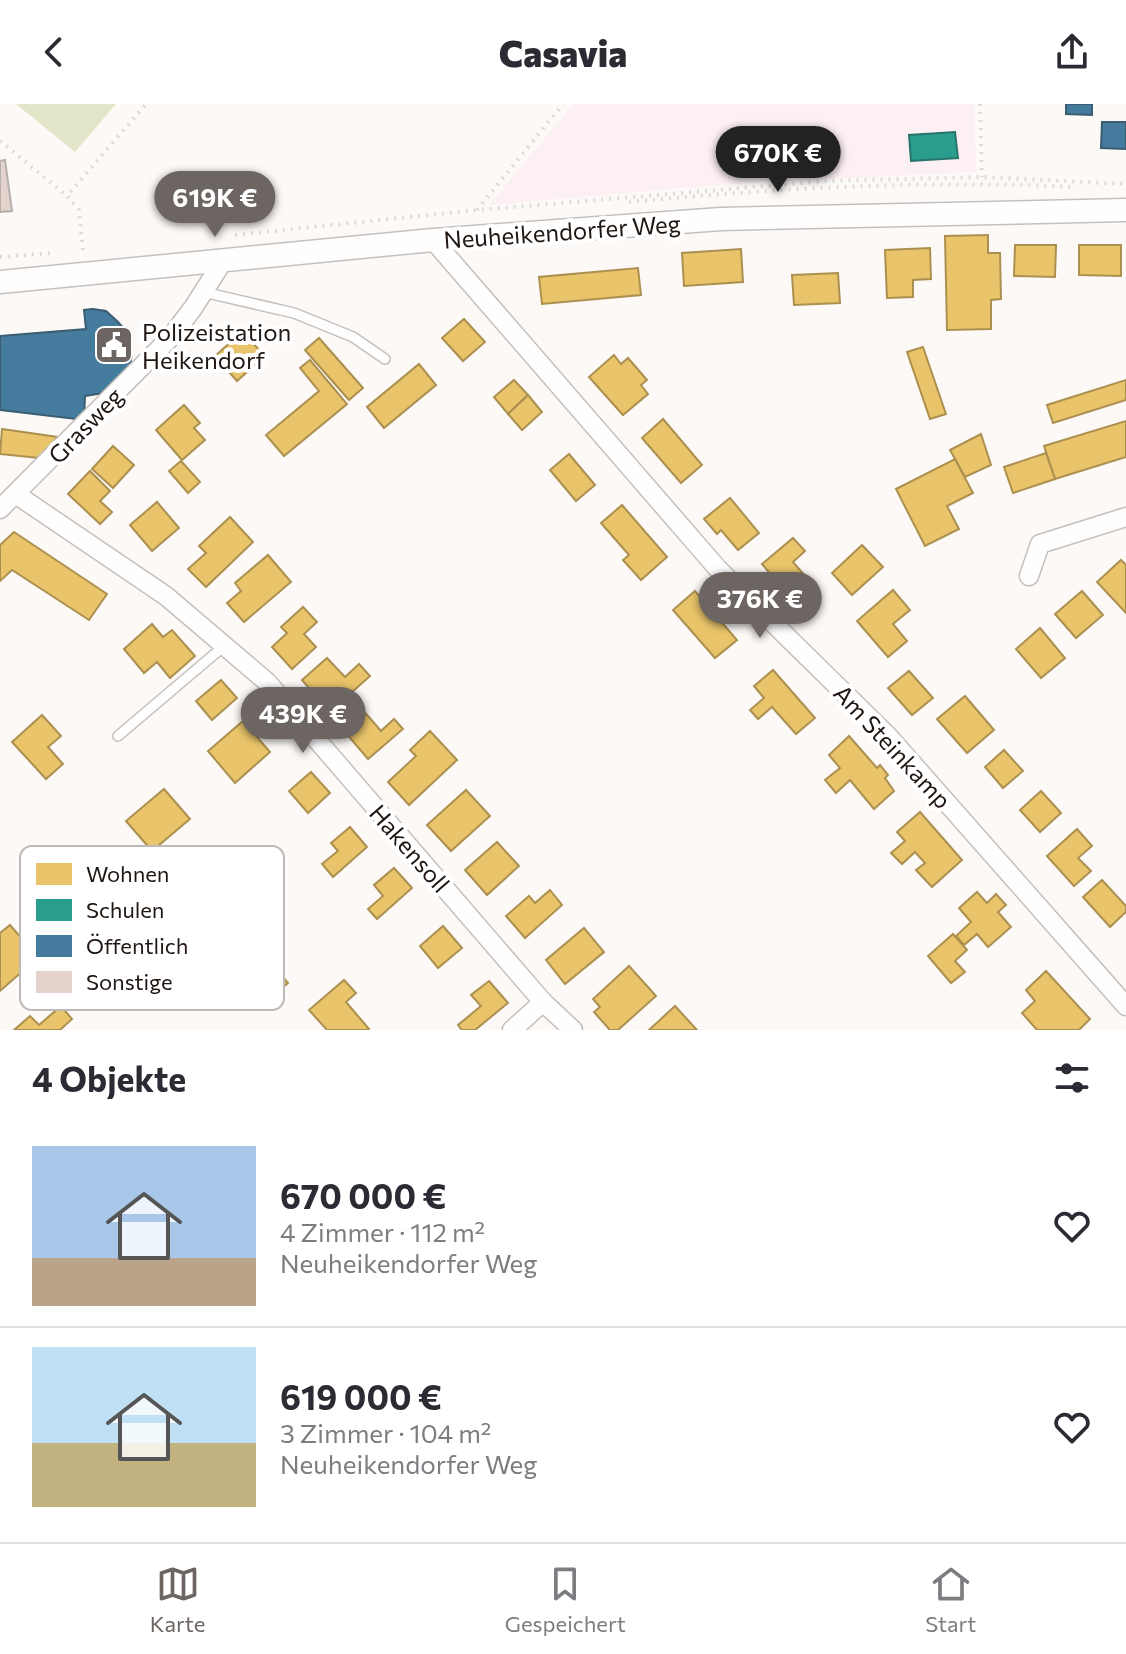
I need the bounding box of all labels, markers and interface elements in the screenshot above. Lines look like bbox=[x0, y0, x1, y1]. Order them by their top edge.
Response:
icon: back bbox=[32, 30, 76, 74]
text: Casavia bbox=[499, 30, 627, 74]
icon: share bbox=[1050, 30, 1094, 74]
pin: 670K € bbox=[713, 126, 843, 194]
text: 670K € bbox=[734, 136, 822, 167]
pin: 619K € bbox=[150, 171, 280, 239]
text: 619K € bbox=[172, 181, 258, 212]
street label: Neuheikendorfer Weg bbox=[442, 208, 682, 254]
place label: Polizeistation Heikendorf bbox=[142, 317, 291, 374]
public building icon: Polizeistation Heikendorf bbox=[93, 324, 135, 366]
street label: Grasweg bbox=[42, 381, 128, 469]
pin: 376K € bbox=[695, 572, 825, 640]
text: 376K € bbox=[717, 582, 803, 613]
street label: Am Steinkamp bbox=[828, 678, 958, 814]
pin: 439K € bbox=[238, 687, 368, 755]
text: 439K € bbox=[259, 697, 347, 728]
street label: Hakensoll bbox=[364, 798, 456, 898]
legend bbox=[20, 846, 284, 1010]
text: Wohnen bbox=[86, 860, 169, 887]
text: Schulen bbox=[86, 896, 164, 923]
text: Öffentlich bbox=[86, 932, 188, 959]
text: Sonstige bbox=[86, 968, 173, 995]
icon: filters bbox=[1050, 1056, 1094, 1100]
text: 4 Objekte bbox=[32, 1057, 186, 1099]
text: 670 000 € bbox=[280, 1174, 446, 1216]
icon: home bbox=[96, 1178, 192, 1274]
icon: heart bbox=[1050, 1204, 1094, 1248]
text: 4 Zimmer · 112 m² bbox=[280, 1216, 485, 1247]
text: Neuheikendorfer Weg bbox=[280, 1247, 537, 1278]
text: 619 000 € bbox=[280, 1375, 442, 1417]
icon: home bbox=[96, 1379, 192, 1475]
icon: heart bbox=[1050, 1405, 1094, 1449]
text: 3 Zimmer · 104 m² bbox=[280, 1417, 491, 1448]
text: Neuheikendorfer Weg bbox=[280, 1448, 537, 1479]
tab: Karte bbox=[150, 1562, 205, 1637]
tab: Gespeichert bbox=[505, 1562, 626, 1637]
tab: Start bbox=[925, 1562, 976, 1637]

